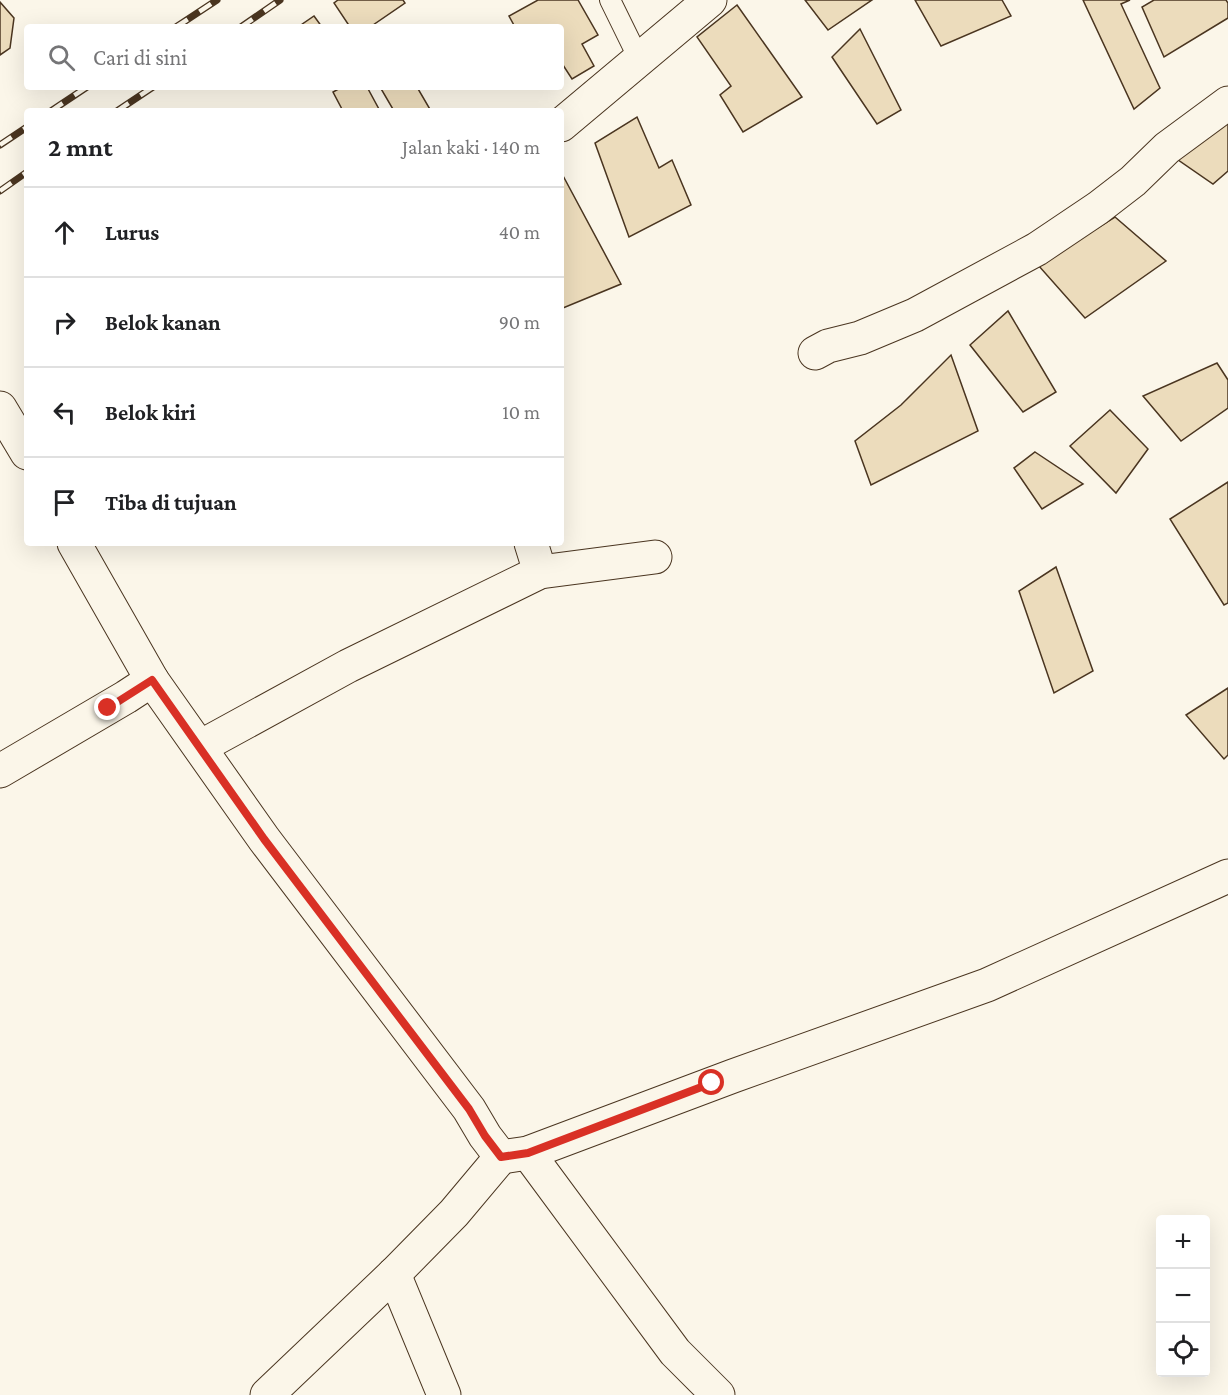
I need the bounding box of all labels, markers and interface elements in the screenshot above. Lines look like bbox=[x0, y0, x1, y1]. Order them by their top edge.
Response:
search box bbox=[24, 24, 564, 90]
icon: search bbox=[45, 41, 78, 74]
text: Cari di sini bbox=[93, 45, 187, 70]
text: 2 mnt bbox=[48, 133, 113, 162]
text: Jalan kaki · 140 m bbox=[402, 136, 540, 158]
icon: ahead bbox=[48, 216, 81, 249]
text: Lurus bbox=[105, 220, 159, 245]
text: 40 m bbox=[499, 221, 540, 243]
icon: right bbox=[48, 306, 81, 339]
text: Belok kanan bbox=[105, 310, 221, 335]
text: 90 m bbox=[499, 311, 540, 333]
icon: left bbox=[48, 396, 81, 429]
text: Belok kiri bbox=[105, 400, 196, 425]
text: 10 m bbox=[502, 401, 540, 423]
icon: arrive bbox=[48, 486, 81, 519]
text: Tiba di tujuan bbox=[105, 490, 237, 515]
route end bbox=[94, 694, 120, 720]
route start bbox=[698, 1069, 724, 1095]
map controls bbox=[1156, 1215, 1210, 1377]
button: + bbox=[1156, 1215, 1210, 1269]
button: − bbox=[1156, 1269, 1210, 1323]
button: locate bbox=[1156, 1323, 1210, 1377]

